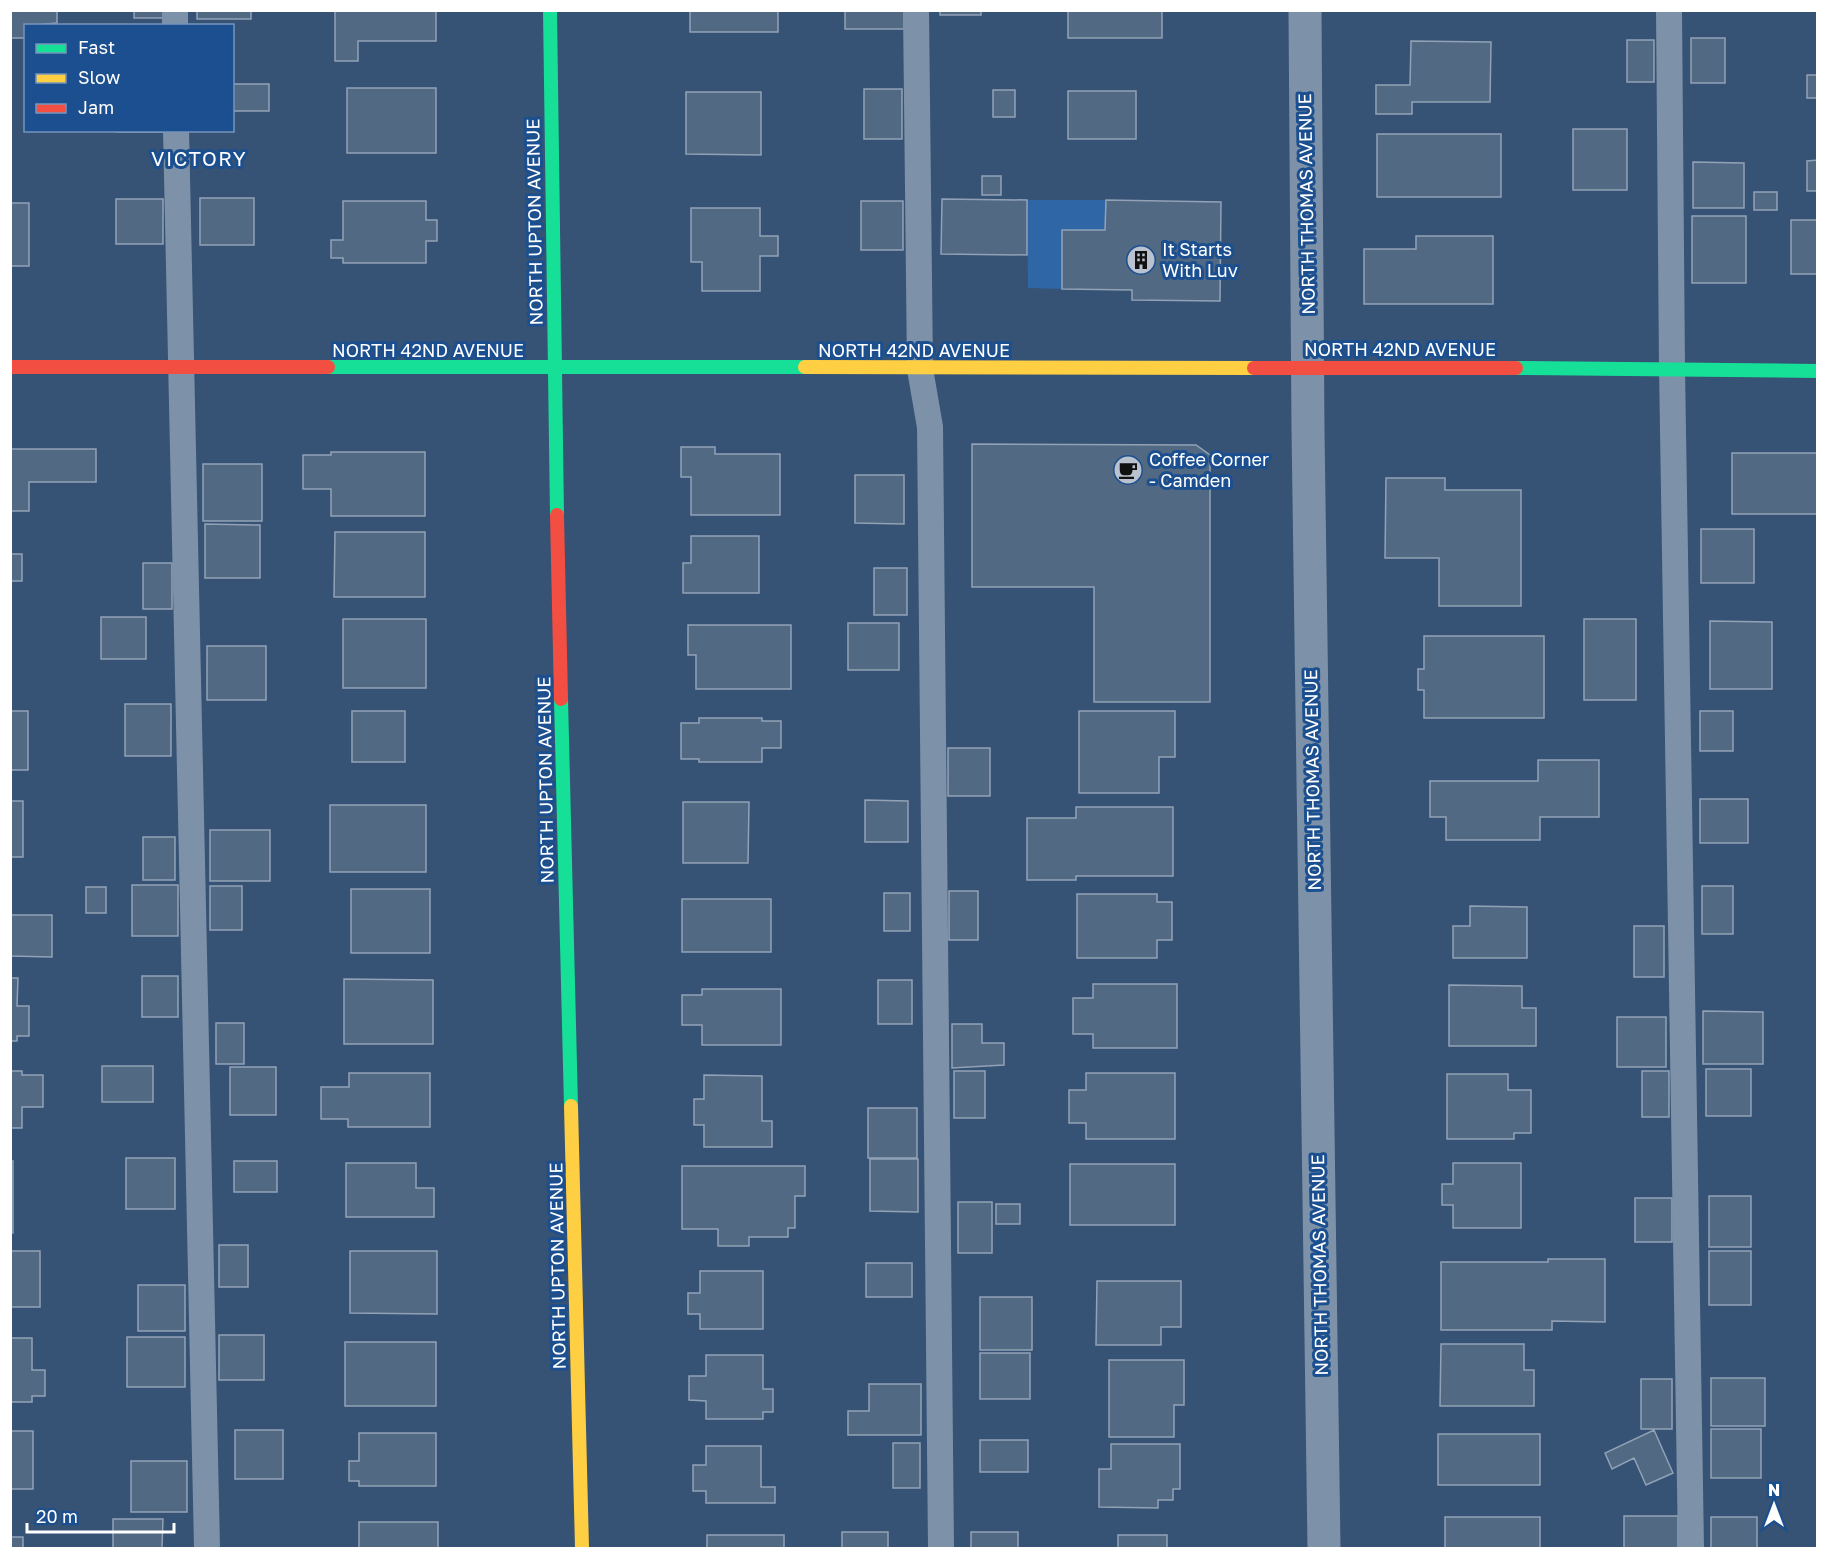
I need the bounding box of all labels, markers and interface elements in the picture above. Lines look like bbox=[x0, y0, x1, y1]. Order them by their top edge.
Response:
legend bbox=[24, 24, 234, 132]
text: Fast bbox=[78, 36, 115, 58]
text: Slow bbox=[78, 66, 121, 88]
street label: NORTH THOMAS AVENUE bbox=[1293, 93, 1319, 315]
text: Jam bbox=[78, 96, 114, 118]
street label: NORTH UPTON AVENUE bbox=[521, 118, 547, 326]
district label: VICTORY bbox=[151, 146, 247, 170]
place label: It Starts With Luv bbox=[1162, 238, 1238, 281]
building icon: It Starts With Luv bbox=[1125, 244, 1157, 276]
street label: NORTH 42ND AVENUE bbox=[1304, 338, 1496, 360]
street label: NORTH 42ND AVENUE bbox=[332, 339, 524, 361]
street label: NORTH 42ND AVENUE bbox=[818, 339, 1010, 361]
place label: Coffee Corner - Camden bbox=[1149, 448, 1269, 491]
cafe icon: Coffee Corner - Camden bbox=[1112, 454, 1144, 486]
street label: NORTH THOMAS AVENUE bbox=[1299, 669, 1325, 891]
street label: NORTH UPTON AVENUE bbox=[532, 676, 558, 884]
street label: NORTH THOMAS AVENUE bbox=[1306, 1154, 1332, 1376]
street label: NORTH UPTON AVENUE bbox=[544, 1162, 570, 1370]
north arrow bbox=[1744, 1475, 1804, 1535]
text: N bbox=[1768, 1480, 1780, 1500]
scale bar bbox=[27, 1496, 174, 1534]
text: 20 m bbox=[36, 1505, 78, 1527]

